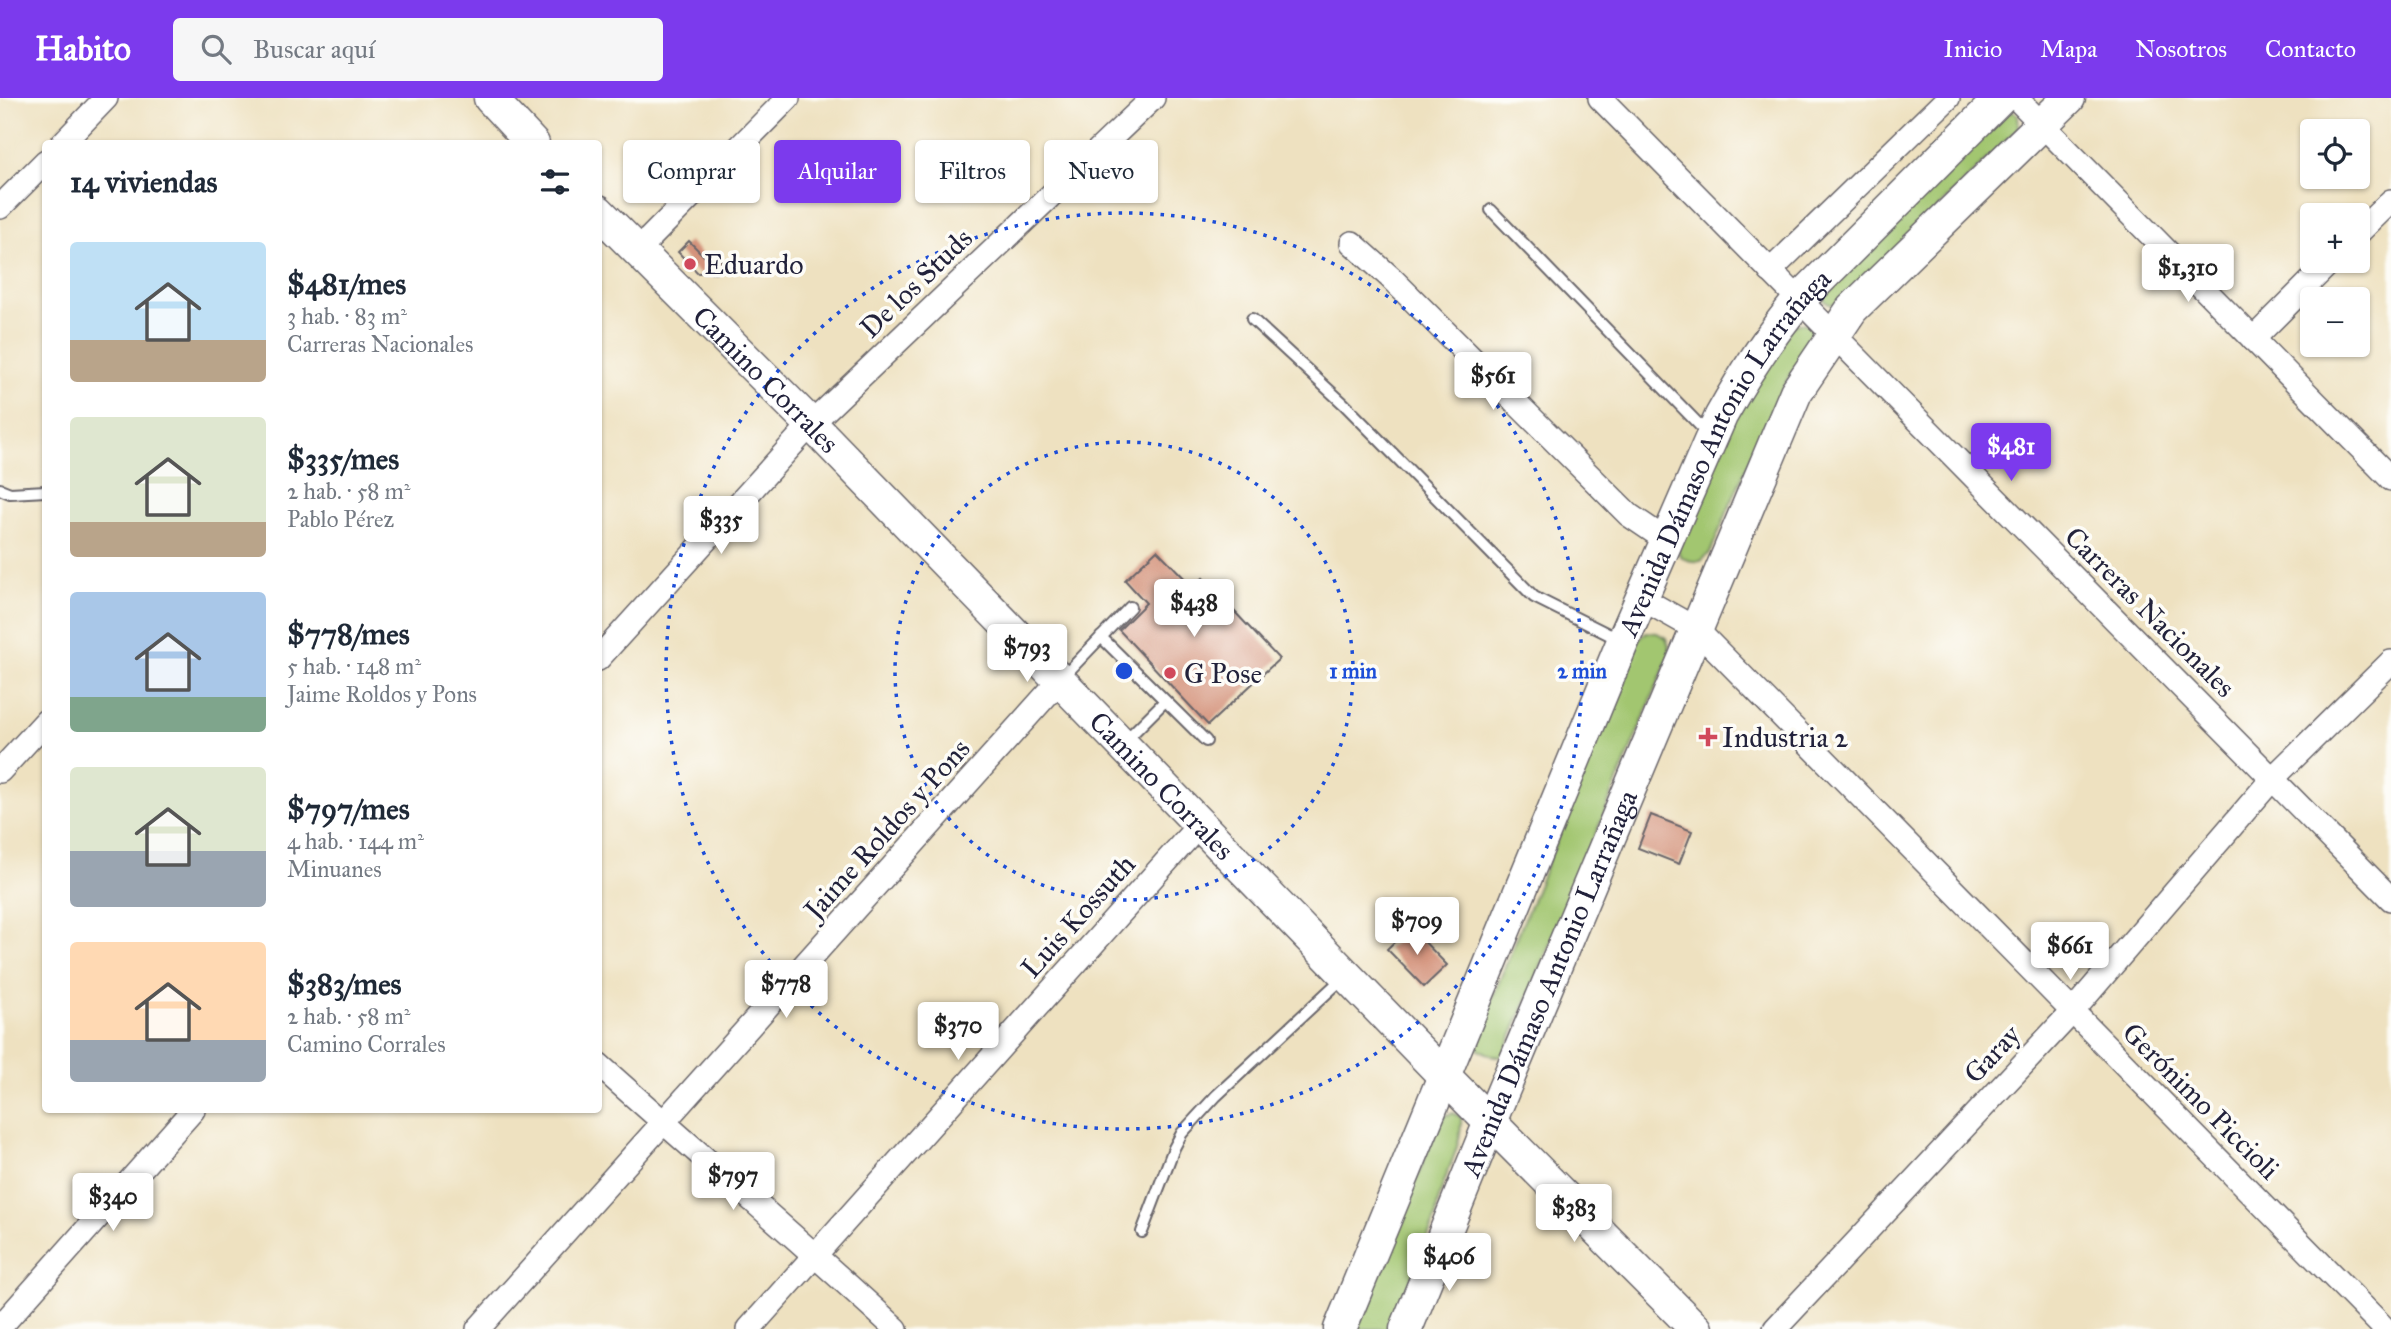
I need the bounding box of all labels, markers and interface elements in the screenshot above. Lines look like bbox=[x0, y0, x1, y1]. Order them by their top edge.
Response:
search box bbox=[173, 18, 663, 81]
text: Habito bbox=[35, 29, 131, 69]
icon: search bbox=[197, 30, 235, 68]
text: Buscar aquí bbox=[253, 33, 375, 65]
text: Inicio bbox=[1944, 34, 2002, 64]
text: Mapa bbox=[2040, 34, 2097, 64]
text: Nosotros bbox=[2135, 34, 2227, 64]
text: Contacto bbox=[2265, 34, 2356, 64]
map controls bbox=[2300, 119, 2370, 357]
button: locate bbox=[2300, 119, 2370, 189]
chip: Comprar bbox=[623, 140, 760, 203]
chip: Alquilar bbox=[774, 140, 901, 203]
chip: Filtros bbox=[915, 140, 1030, 203]
chip: Nuevo bbox=[1044, 140, 1158, 203]
icon: filters bbox=[536, 163, 574, 201]
text: 14 viviendas bbox=[70, 164, 218, 200]
button: + bbox=[2300, 203, 2370, 273]
street label: De los Studs bbox=[852, 221, 980, 345]
pin: $1,310 bbox=[2131, 244, 2245, 304]
place label: Eduardo bbox=[704, 247, 804, 282]
text: $1,310 bbox=[2158, 253, 2218, 281]
marker: Eduardo bbox=[682, 256, 698, 272]
street label: Avenida Dámaso Antonio Larrañaga bbox=[1609, 261, 1838, 642]
text: $481/mes bbox=[287, 266, 406, 302]
icon: home bbox=[126, 270, 210, 354]
button: − bbox=[2300, 287, 2370, 357]
street label: Camino Corrales bbox=[686, 299, 847, 460]
text: 3 hab. · 83 m² bbox=[287, 302, 407, 330]
text: Carreras Nacionales bbox=[287, 330, 473, 358]
pin: $561 bbox=[1452, 352, 1534, 412]
text: $561 bbox=[1470, 361, 1516, 389]
pin: $481 bbox=[1970, 424, 2052, 483]
text: $481 bbox=[1987, 432, 2035, 460]
text: $335/mes bbox=[287, 441, 399, 477]
icon: home bbox=[126, 445, 210, 529]
text: 2 hab. · 58 m² bbox=[287, 477, 411, 505]
pin: $335 bbox=[680, 496, 762, 556]
text: Pablo Pérez bbox=[287, 505, 394, 533]
text: $335 bbox=[700, 505, 742, 533]
street label: Carreras Nacionales bbox=[2057, 519, 2243, 705]
pin: $438 bbox=[1153, 580, 1235, 639]
text: $438 bbox=[1170, 588, 1218, 616]
text: $778/mes bbox=[287, 616, 410, 652]
icon: home bbox=[126, 620, 210, 704]
pin: $793 bbox=[986, 624, 1068, 684]
text: $793 bbox=[1003, 633, 1051, 661]
text: 5 hab. · 148 m² bbox=[287, 652, 421, 680]
place label: G Pose bbox=[1184, 656, 1262, 691]
text: 1 min bbox=[1329, 658, 1377, 684]
text: 2 min bbox=[1557, 658, 1607, 684]
centre of rings bbox=[1112, 659, 1136, 683]
marker: G Pose bbox=[1162, 665, 1178, 681]
text: Jaime Roldos y Pons bbox=[287, 680, 477, 708]
street label: Camino Corrales bbox=[1082, 704, 1242, 867]
place label: Industria 2 bbox=[1722, 720, 1848, 755]
marker: Industria 2 bbox=[1700, 729, 1716, 745]
street label: Jaime Roldos y Pons bbox=[795, 731, 977, 929]
street label: Avenida Dámaso Antonio Larrañaga bbox=[1452, 785, 1645, 1182]
text: $797/mes bbox=[287, 791, 410, 827]
icon: home bbox=[126, 795, 210, 879]
text: 4 hab. · 144 m² bbox=[287, 827, 424, 855]
street label: Luis Kossuth bbox=[1013, 847, 1143, 985]
text: Minuanes bbox=[287, 855, 382, 883]
pin: $709 bbox=[1376, 898, 1458, 957]
text: $709 bbox=[1391, 906, 1443, 934]
pin: $661 bbox=[2029, 922, 2111, 982]
text: $661 bbox=[2047, 931, 2093, 959]
pin: $778 bbox=[745, 960, 827, 1020]
text: $383/mes bbox=[287, 966, 402, 1002]
text: $778 bbox=[761, 969, 811, 997]
icon: home bbox=[126, 970, 210, 1054]
text: 2 hab. · 58 m² bbox=[287, 1002, 411, 1030]
pin: $370 bbox=[917, 1002, 999, 1062]
text: $370 bbox=[934, 1011, 982, 1039]
street label: Gerónimo Piccioli bbox=[2115, 1015, 2287, 1187]
street label: Garay bbox=[1956, 1017, 2028, 1091]
text: Camino Corrales bbox=[287, 1030, 446, 1058]
pin: $797 bbox=[692, 1152, 774, 1212]
text: $797 bbox=[708, 1161, 758, 1189]
pin: $340 bbox=[72, 1174, 154, 1233]
text: $340 bbox=[88, 1182, 138, 1210]
pin: $383 bbox=[1533, 1184, 1615, 1244]
text: $383 bbox=[1552, 1193, 1596, 1221]
pin: $406 bbox=[1408, 1234, 1490, 1293]
text: $406 bbox=[1423, 1242, 1475, 1270]

